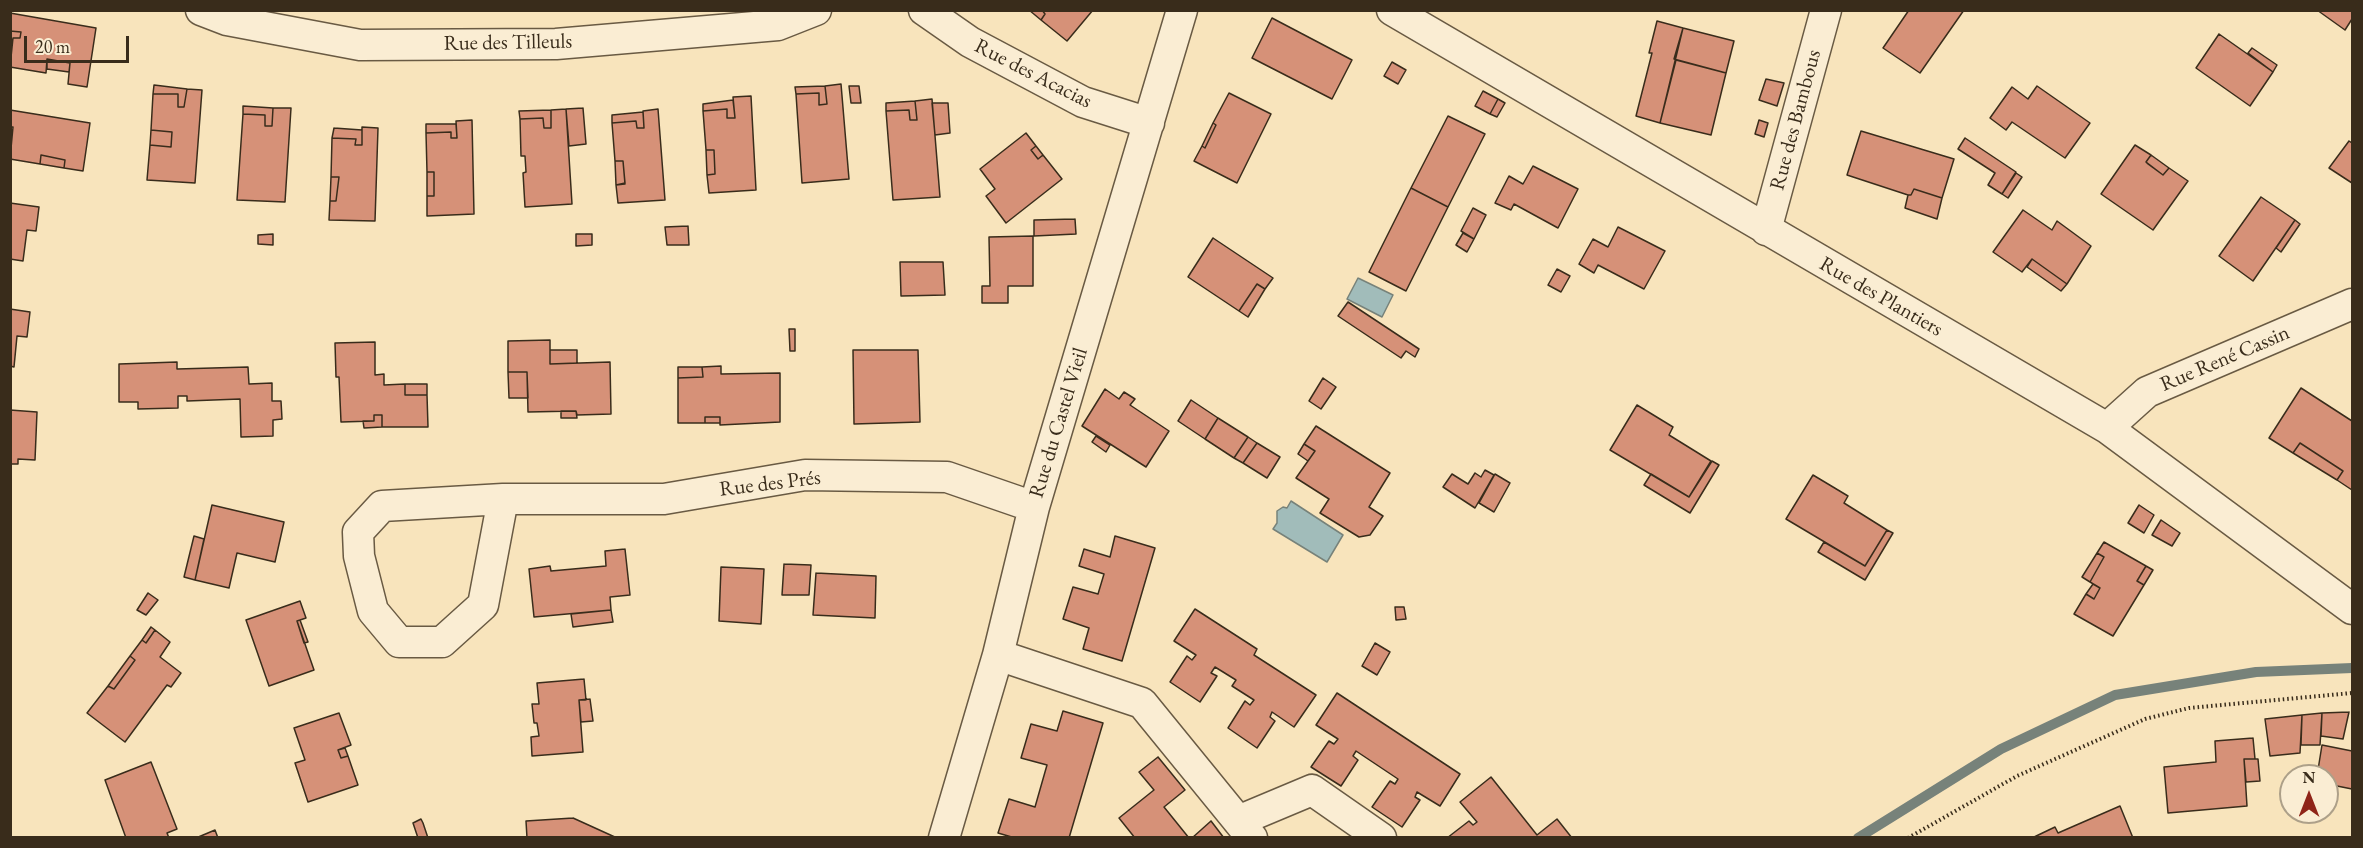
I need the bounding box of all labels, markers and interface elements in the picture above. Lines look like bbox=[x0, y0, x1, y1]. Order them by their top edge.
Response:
scale bar bbox=[27, 24, 132, 62]
street label: Rue des Tilleuls bbox=[443, 29, 573, 57]
street label: Rue des Acacias bbox=[970, 34, 1096, 114]
text: 20 m bbox=[35, 35, 70, 58]
street label: Rue des Bambous bbox=[1765, 47, 1827, 193]
street label: Rue des Plantiers bbox=[1815, 252, 1947, 342]
street label: Rue René Cassin bbox=[2156, 320, 2294, 398]
street label: Rue du Castel Vieil bbox=[1024, 345, 1094, 501]
street label: Rue des Prés bbox=[718, 465, 822, 503]
north arrow bbox=[2279, 764, 2339, 824]
text: N bbox=[2303, 767, 2315, 788]

